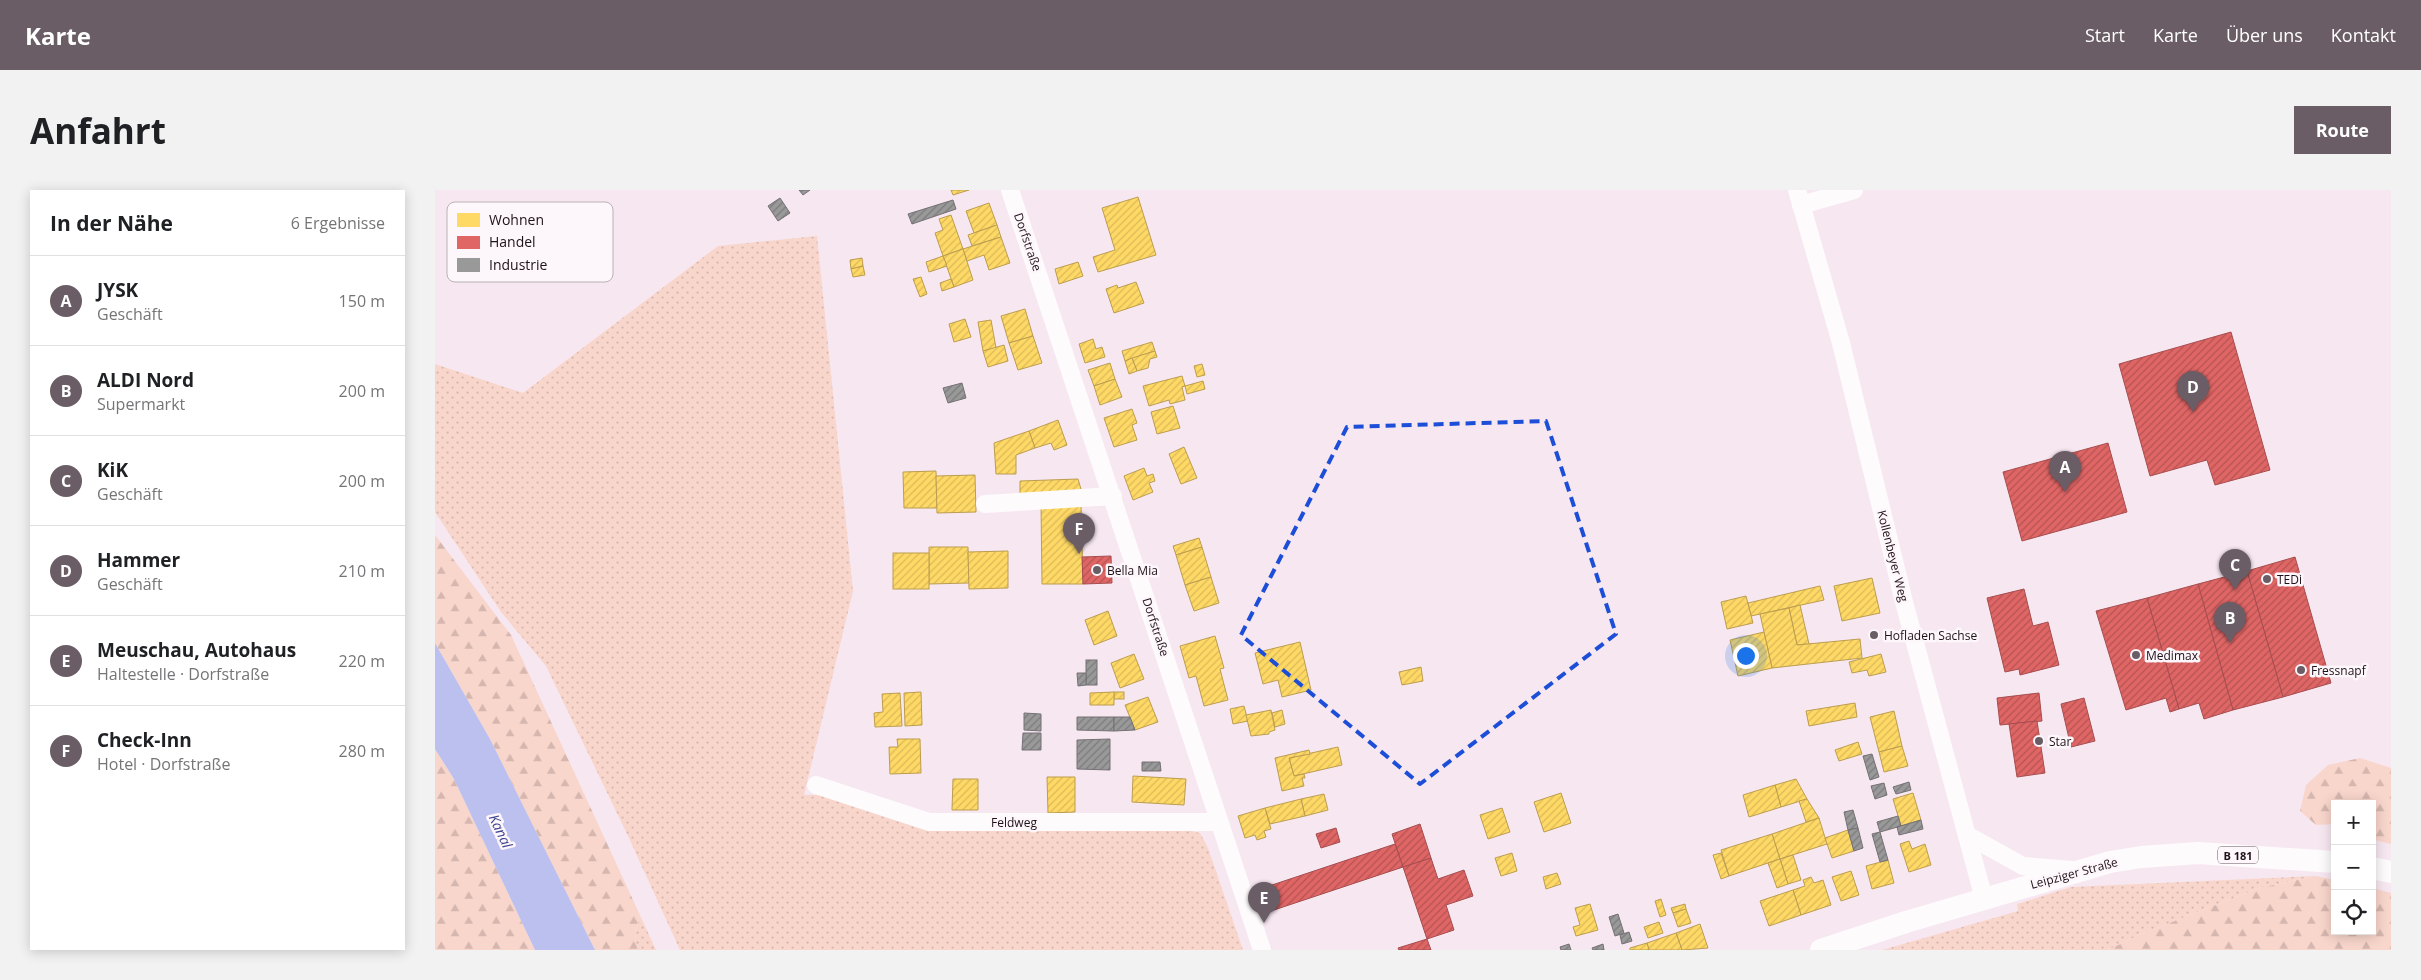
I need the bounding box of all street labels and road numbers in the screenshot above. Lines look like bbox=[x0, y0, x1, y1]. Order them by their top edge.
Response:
street label: Dorfstraße bbox=[1010, 211, 1046, 274]
street label: Kollenbeyer Weg bbox=[1873, 508, 1913, 604]
street label: Dorfstraße bbox=[1139, 596, 1174, 659]
street label: Feldweg bbox=[991, 814, 1037, 831]
road number: B 181 bbox=[2218, 846, 2258, 864]
street label: Leipziger Straße bbox=[2028, 853, 2120, 893]

